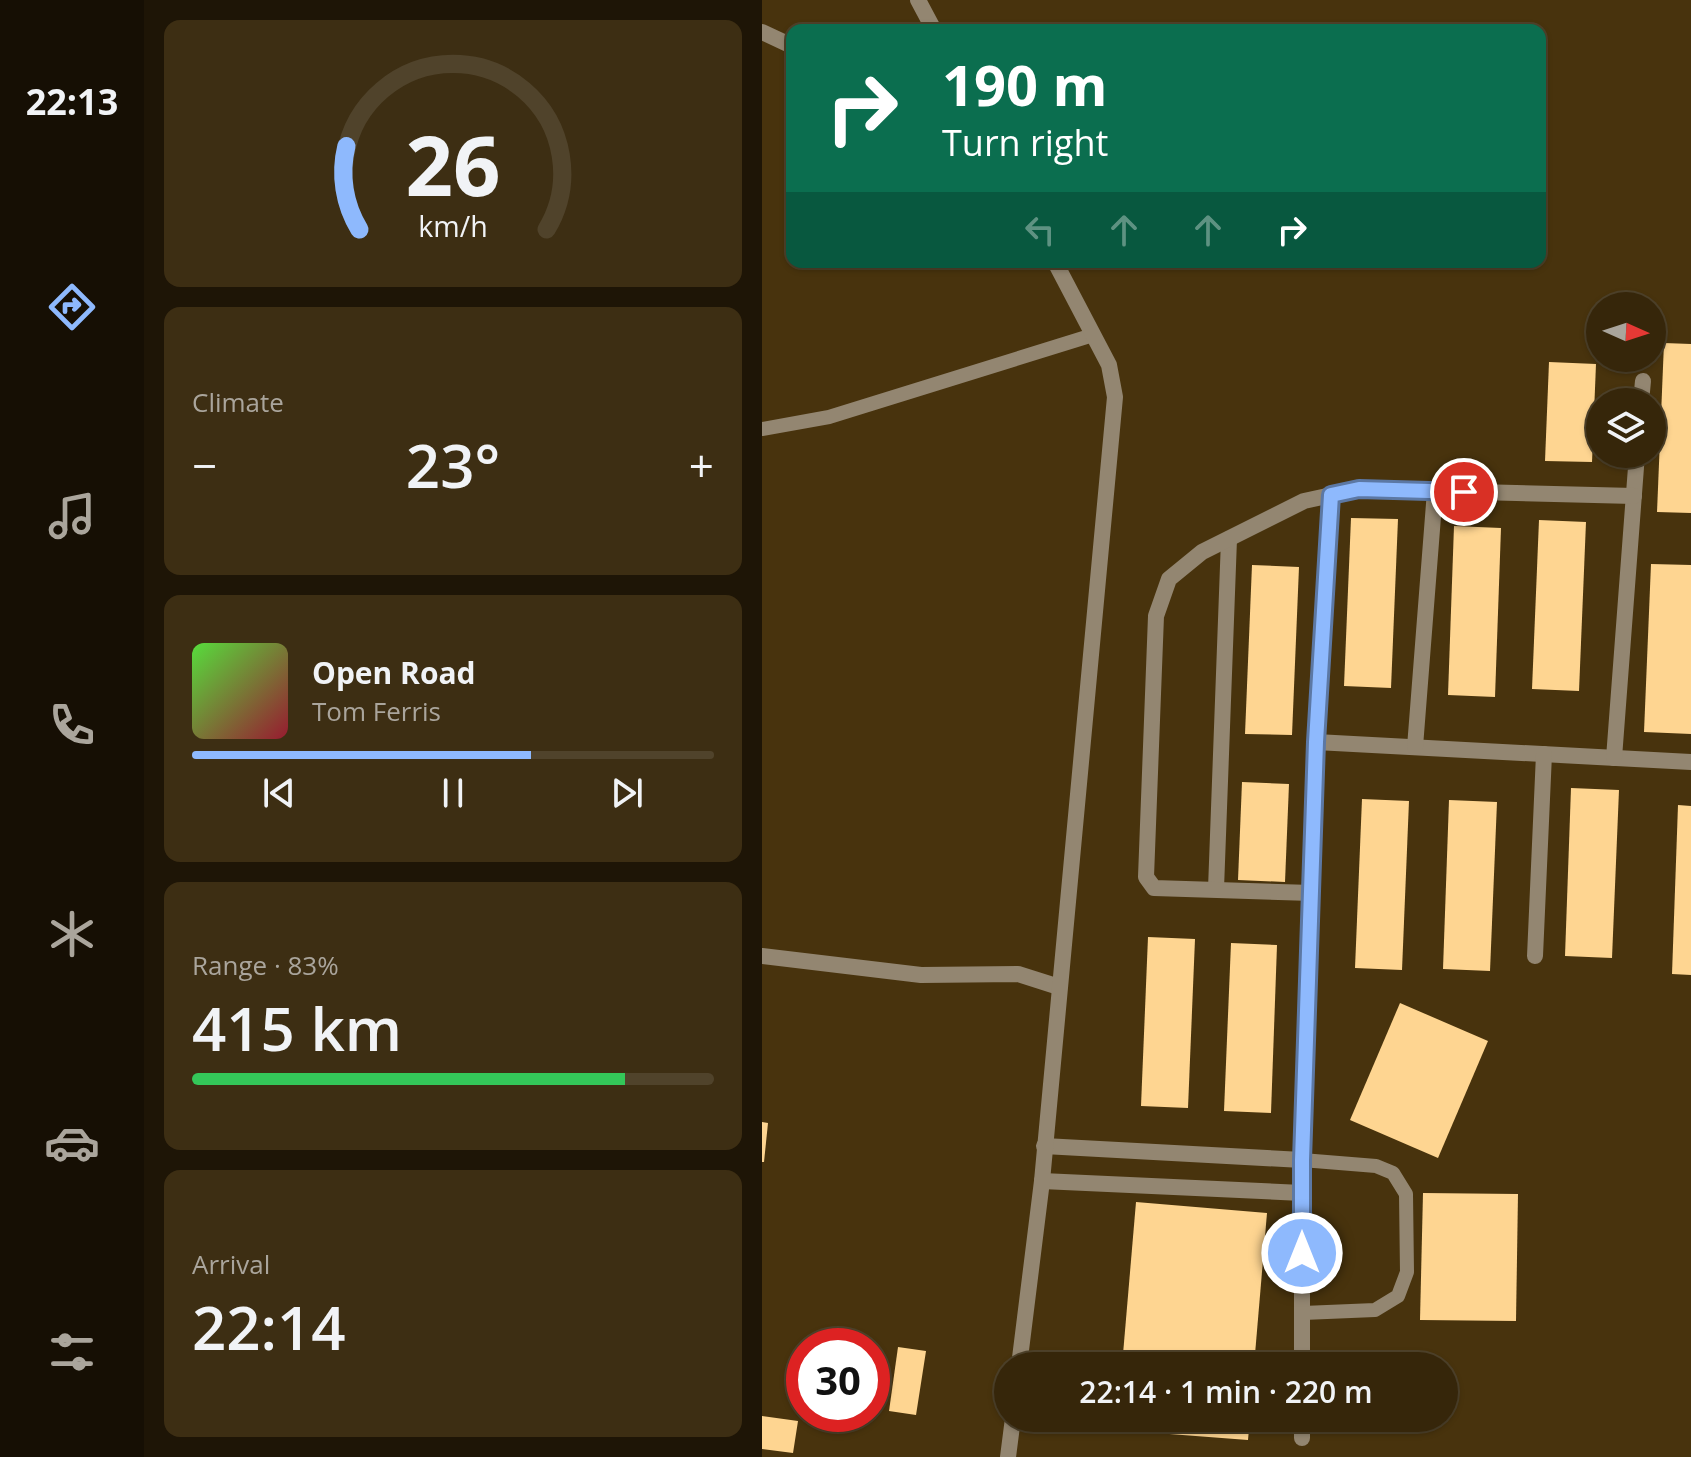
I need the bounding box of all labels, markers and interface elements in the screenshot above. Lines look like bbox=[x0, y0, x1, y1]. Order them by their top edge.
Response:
text: 190 m bbox=[942, 46, 1108, 122]
icon: right bbox=[810, 56, 914, 160]
text: 22:13 bbox=[26, 77, 118, 126]
text: 26 bbox=[405, 106, 501, 219]
text: Turn right bbox=[942, 118, 1108, 167]
text: km/h bbox=[418, 206, 488, 245]
icon: left bbox=[1018, 208, 1062, 252]
icon: ahead bbox=[1102, 208, 1146, 252]
icon: ahead bbox=[1186, 208, 1230, 252]
icon: right bbox=[1270, 208, 1314, 252]
icon: directions bbox=[44, 279, 100, 335]
north arrow bbox=[1586, 292, 1666, 372]
map controls bbox=[1586, 292, 1666, 468]
text: Climate bbox=[192, 384, 284, 420]
button: layers bbox=[1586, 388, 1666, 468]
text: 23° bbox=[406, 424, 500, 506]
text: − bbox=[192, 435, 217, 495]
text: + bbox=[689, 435, 714, 495]
pin bbox=[1430, 458, 1498, 526]
icon: arrive bbox=[1442, 470, 1486, 514]
icon: music bbox=[44, 488, 100, 544]
text: Open Road bbox=[312, 652, 476, 693]
text: Tom Ferris bbox=[312, 693, 441, 729]
icon: phone bbox=[44, 697, 100, 753]
icon: previous bbox=[257, 771, 301, 815]
icon: pause bbox=[431, 771, 475, 815]
icon: next bbox=[605, 771, 649, 815]
icon: climate bbox=[44, 906, 100, 962]
text: Range · 83% bbox=[192, 947, 339, 983]
text: 415 km bbox=[192, 987, 402, 1069]
icon: car bbox=[44, 1115, 100, 1171]
position arrow bbox=[1260, 1211, 1344, 1295]
text: Arrival bbox=[192, 1246, 270, 1282]
text: 22:14 bbox=[192, 1286, 346, 1368]
icon: filters bbox=[44, 1324, 100, 1380]
speed limit sign: 30 bbox=[786, 1328, 890, 1432]
text: 22:14 · 1 min · 220 m bbox=[1079, 1371, 1373, 1412]

